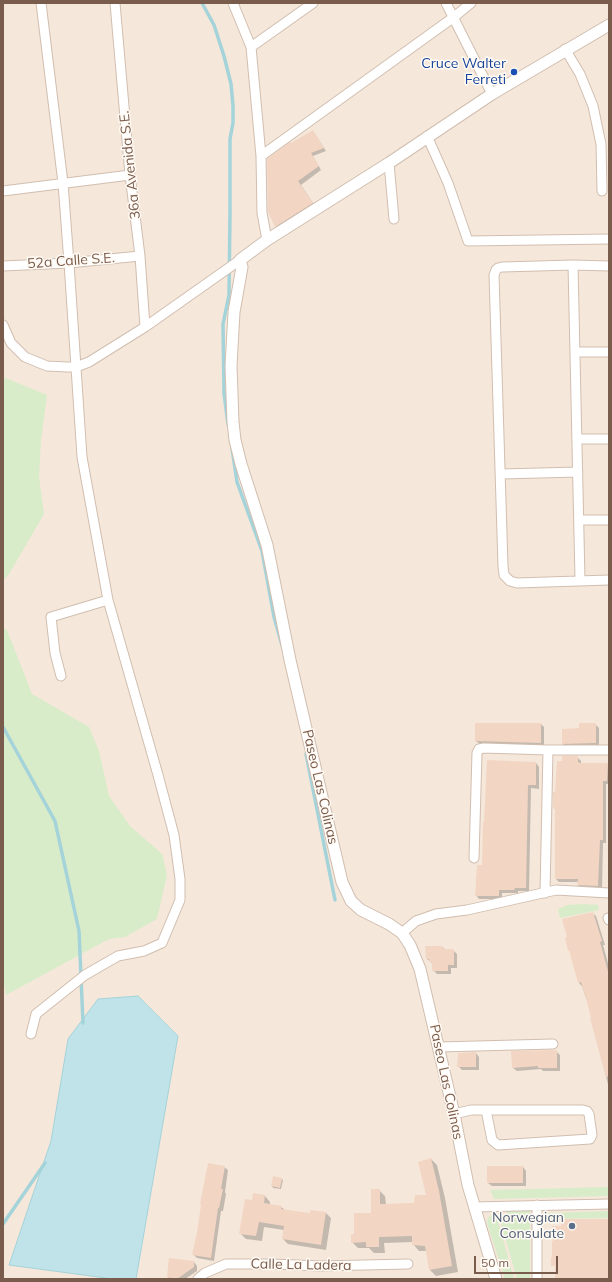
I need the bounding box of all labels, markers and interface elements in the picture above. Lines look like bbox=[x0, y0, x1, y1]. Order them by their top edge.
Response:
place label: Cruce Walter Ferreti bbox=[421, 56, 506, 88]
marker: Cruce Walter Ferreti bbox=[509, 67, 519, 77]
street label: 36a Avenida S.E. bbox=[116, 110, 144, 220]
street label: 52a Calle S.E. bbox=[27, 250, 115, 272]
street label: Paseo Las Colinas bbox=[299, 728, 341, 846]
street label: Paseo Las Colinas bbox=[426, 1023, 466, 1141]
place label: Norwegian Consulate bbox=[492, 1210, 564, 1242]
marker: Norwegian Consulate bbox=[567, 1221, 577, 1231]
scale bar bbox=[476, 1248, 560, 1274]
text: 50 m bbox=[481, 1255, 509, 1270]
street label: Calle La Ladera bbox=[250, 1256, 352, 1274]

